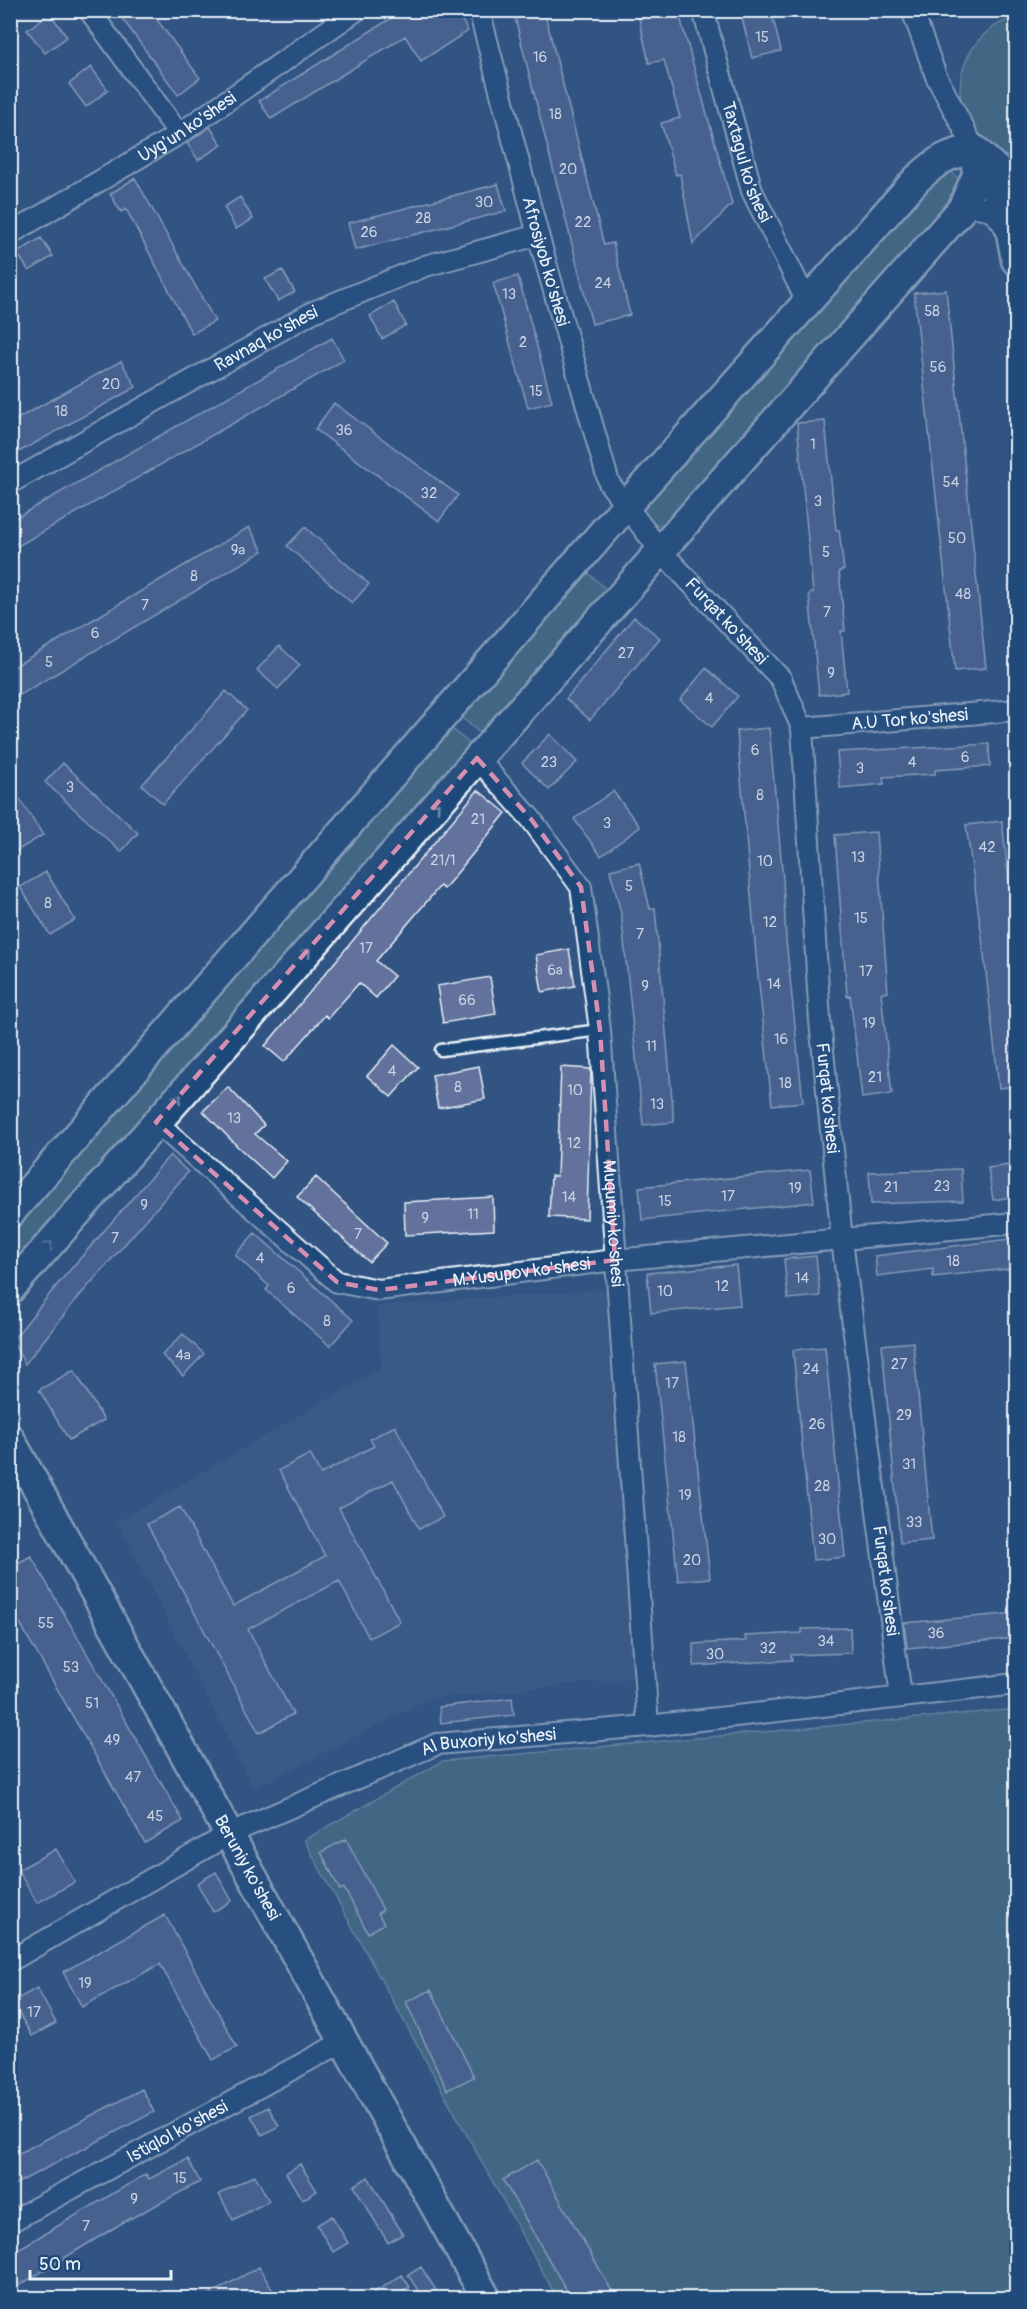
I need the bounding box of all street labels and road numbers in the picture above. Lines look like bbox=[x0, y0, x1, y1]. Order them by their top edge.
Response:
street label: Uyg'un ko'shesi bbox=[134, 86, 241, 167]
street label: Taxtagul ko'shesi bbox=[717, 99, 777, 226]
street label: Afrosiyob ko'shesi bbox=[517, 194, 575, 329]
street label: Ravnaq ko'shesi bbox=[210, 300, 321, 377]
street label: Furqat ko'shesi bbox=[680, 573, 773, 669]
street label: A.U Tor ko'shesi bbox=[850, 703, 969, 735]
street label: Furqat ko'shesi bbox=[811, 1042, 845, 1155]
street label: Muqumiy ko'shesi bbox=[597, 1159, 629, 1288]
street label: M.Yusupov ko'shesi bbox=[451, 1252, 592, 1292]
street label: Furqat ko'shesi bbox=[867, 1524, 904, 1637]
street label: Al Buxoriy ko'shesi bbox=[417, 1722, 557, 1761]
street label: Beruniy ko'shesi bbox=[209, 1811, 286, 1924]
street label: Istiqlol ko'shesi bbox=[123, 2095, 232, 2168]

